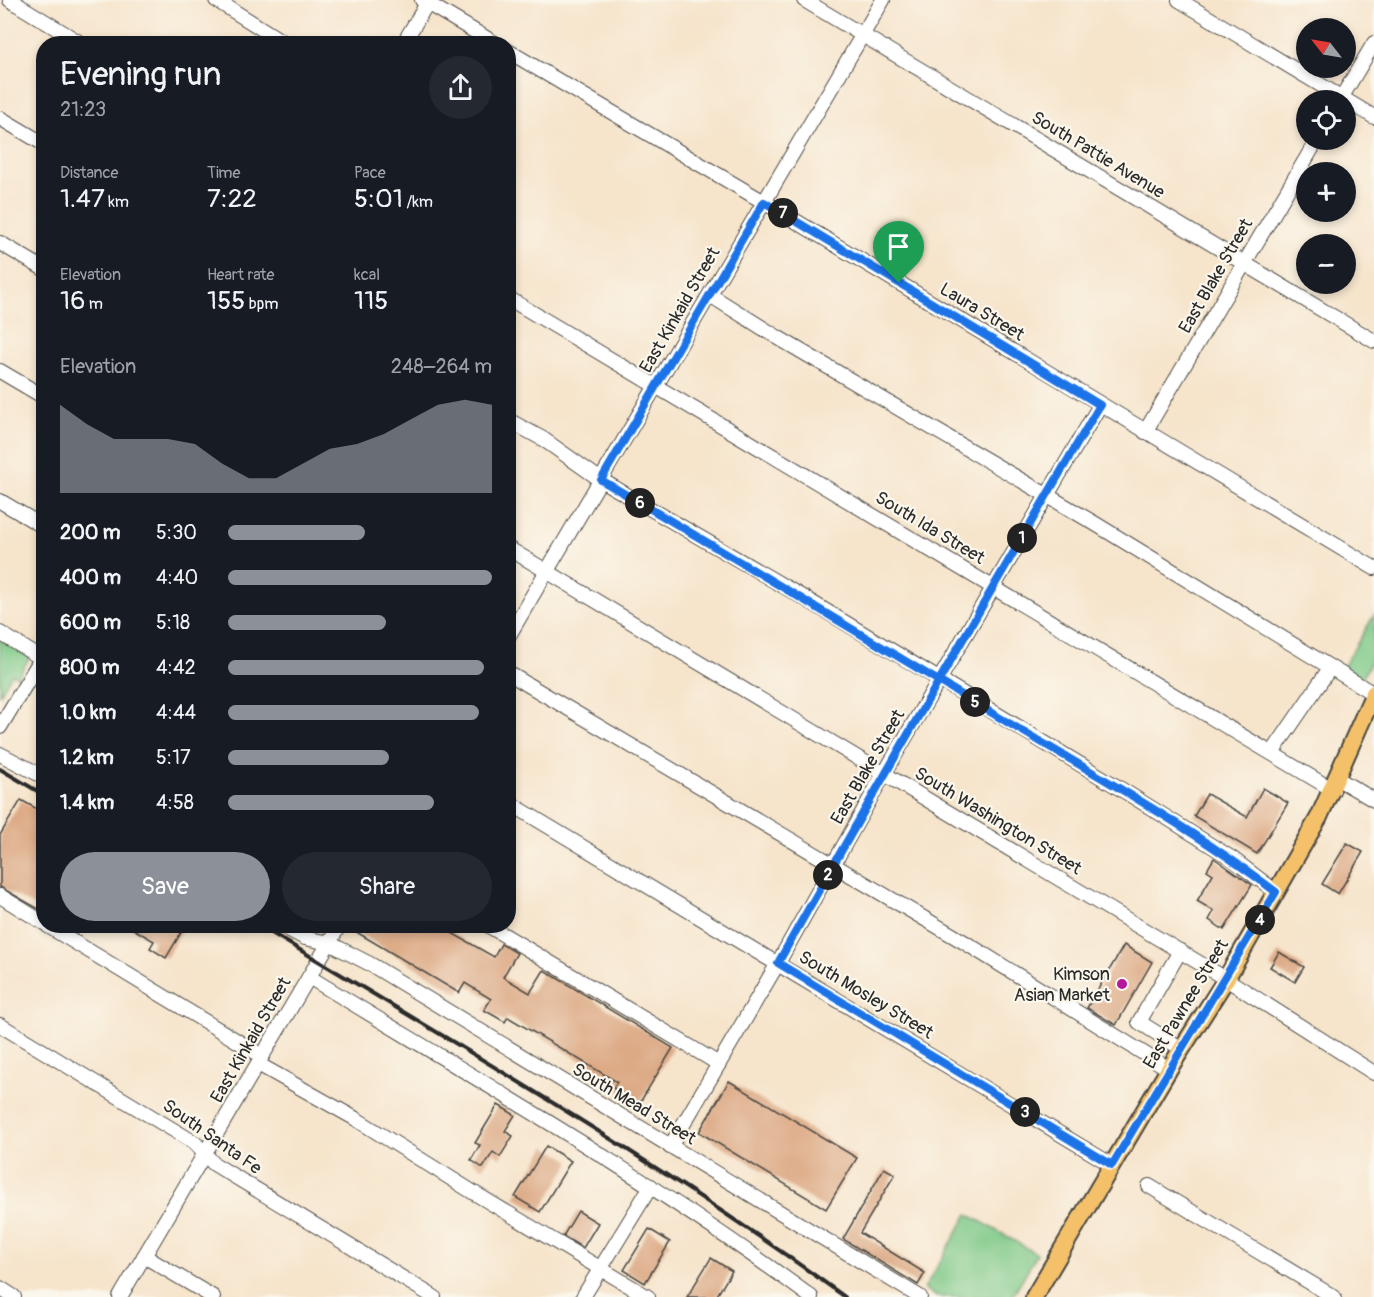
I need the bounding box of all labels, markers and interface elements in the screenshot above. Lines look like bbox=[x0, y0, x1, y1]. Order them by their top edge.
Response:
north arrow bbox=[1296, 18, 1356, 78]
map controls bbox=[1296, 18, 1356, 294]
text: Evening run bbox=[60, 54, 221, 95]
button: share bbox=[429, 56, 492, 119]
button: locate bbox=[1296, 90, 1356, 150]
text: 21:23 bbox=[60, 97, 106, 122]
street label: South Pattie Avenue bbox=[1027, 106, 1169, 204]
button: + bbox=[1296, 162, 1356, 222]
text: Distance bbox=[60, 163, 119, 183]
text: Time bbox=[207, 163, 240, 183]
text: Pace bbox=[354, 163, 386, 183]
text: 1.47 bbox=[60, 183, 105, 215]
text: 7:22 bbox=[207, 183, 257, 215]
text: 5:01 bbox=[354, 183, 403, 215]
text: km bbox=[105, 192, 129, 212]
text: /km bbox=[403, 192, 433, 212]
pin: 7 bbox=[768, 198, 798, 228]
text: 7 bbox=[779, 203, 787, 223]
street label: East Blake Street bbox=[1174, 214, 1259, 338]
pin bbox=[873, 221, 924, 283]
icon: arrive bbox=[882, 230, 915, 263]
button: − bbox=[1296, 234, 1356, 294]
street label: East Kinkaid Street bbox=[635, 242, 726, 377]
text: Elevation bbox=[60, 265, 121, 285]
text: Heart rate bbox=[207, 265, 274, 285]
text: kcal bbox=[354, 265, 380, 285]
street label: Laura Street bbox=[935, 278, 1029, 347]
text: 16 bbox=[60, 285, 85, 317]
text: 155 bbox=[207, 285, 245, 317]
text: 115 bbox=[354, 285, 388, 317]
text: m bbox=[85, 294, 103, 314]
text: bpm bbox=[245, 294, 278, 314]
text: Elevation bbox=[60, 354, 136, 379]
text: 248–264 m bbox=[391, 354, 492, 379]
street label: South Ida Street bbox=[871, 486, 990, 570]
pin: 6 bbox=[625, 488, 655, 518]
text: 6 bbox=[635, 493, 645, 513]
text: 200 m bbox=[60, 520, 121, 545]
text: 5:30 bbox=[156, 520, 197, 545]
pin: 1 bbox=[1007, 523, 1037, 553]
text: 1 bbox=[1019, 528, 1025, 548]
text: 400 m bbox=[60, 565, 121, 590]
text: 4:40 bbox=[156, 565, 198, 590]
text: 600 m bbox=[60, 610, 121, 635]
text: 5:18 bbox=[156, 610, 190, 635]
text: 800 m bbox=[60, 655, 120, 680]
text: 4:42 bbox=[156, 655, 196, 680]
pin: 5 bbox=[960, 687, 990, 717]
text: 5 bbox=[971, 692, 979, 712]
text: 1.0 km bbox=[60, 700, 116, 725]
text: 4:44 bbox=[156, 700, 196, 725]
street label: East Blake Street bbox=[826, 705, 911, 829]
text: 1.2 km bbox=[60, 745, 114, 770]
text: 5:17 bbox=[156, 745, 191, 770]
street label: South Washington Street bbox=[910, 762, 1086, 880]
text: 1.4 km bbox=[60, 790, 114, 815]
text: 4:58 bbox=[156, 790, 194, 815]
button: Save bbox=[60, 852, 270, 921]
button: Share bbox=[282, 852, 492, 921]
pin: 2 bbox=[813, 860, 843, 890]
text: 2 bbox=[824, 865, 832, 885]
pin: 4 bbox=[1245, 905, 1275, 935]
text: 4 bbox=[1255, 910, 1265, 930]
street label: East Pawnee Street bbox=[1138, 934, 1234, 1073]
street label: South Mosley Street bbox=[794, 946, 938, 1045]
place label: Kimson Asian Market bbox=[1014, 963, 1111, 1007]
street label: East Kinkaid Street bbox=[206, 972, 297, 1107]
marker: Kimson Asian Market bbox=[1115, 977, 1129, 991]
street label: South Mead Street bbox=[568, 1058, 701, 1150]
street label: South Santa Fe bbox=[158, 1094, 266, 1180]
pin: 3 bbox=[1010, 1097, 1040, 1127]
text: 3 bbox=[1021, 1102, 1029, 1122]

